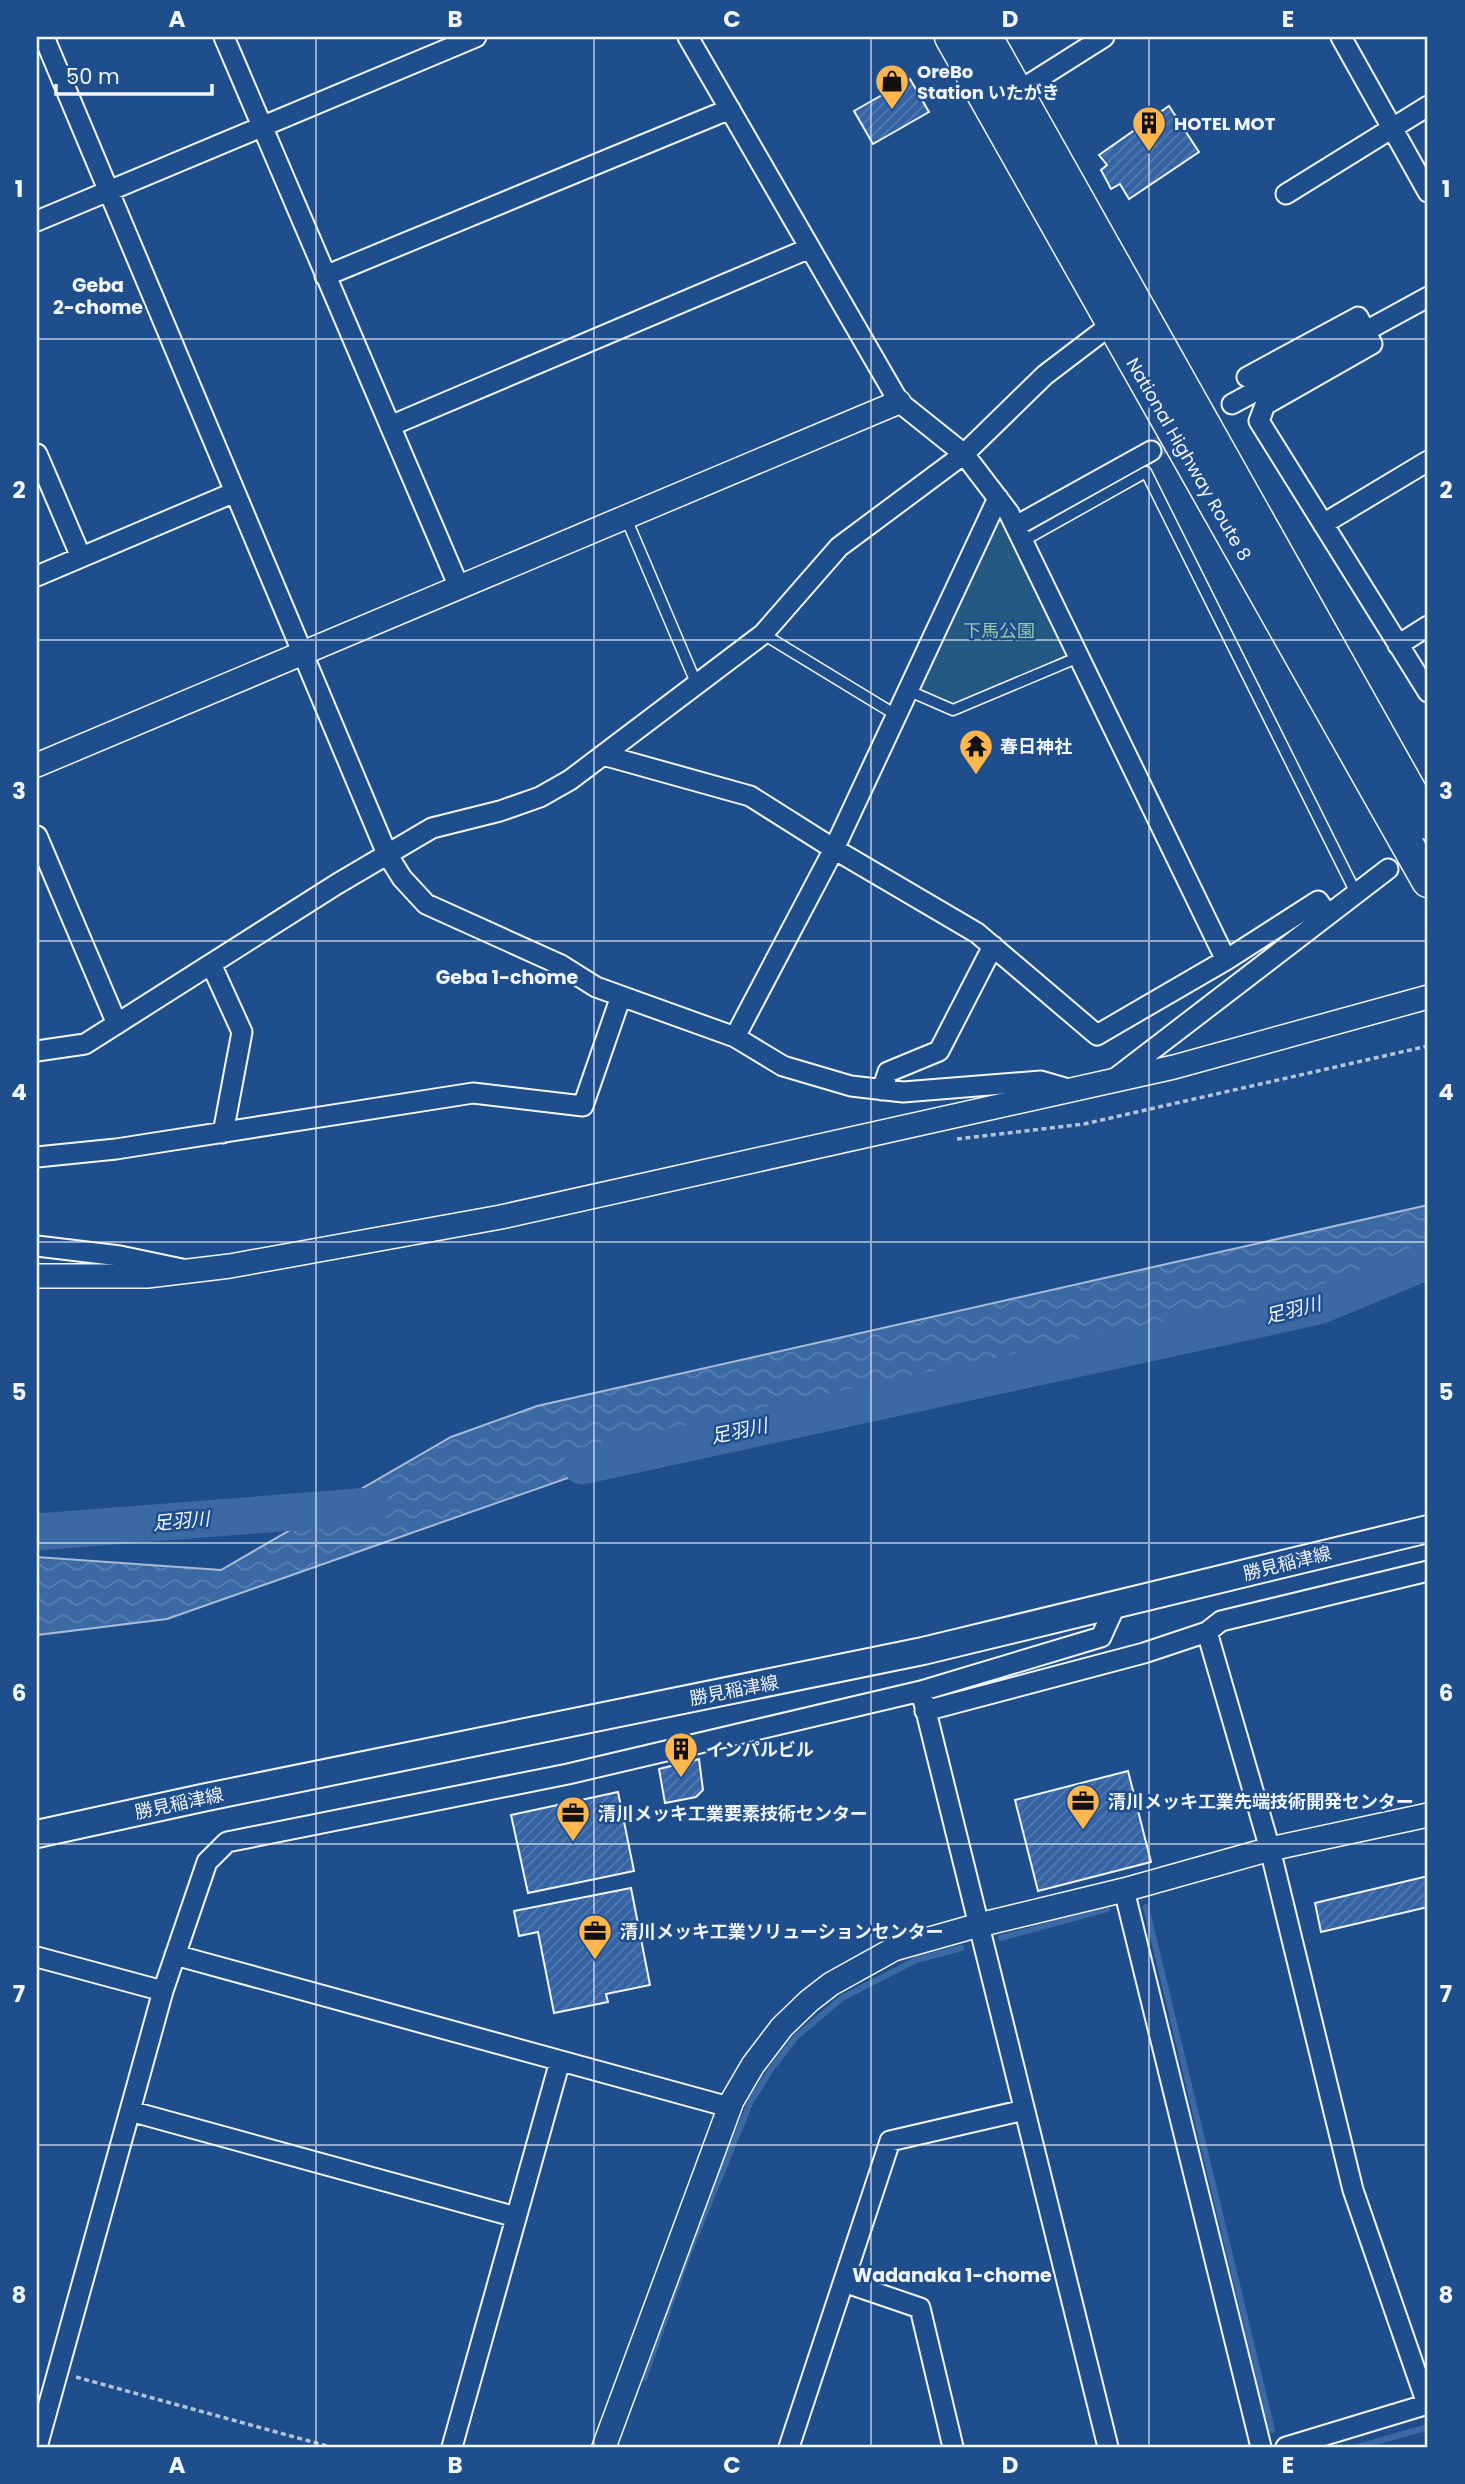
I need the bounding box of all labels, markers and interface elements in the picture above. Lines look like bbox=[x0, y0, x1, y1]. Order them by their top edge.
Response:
text: A bbox=[169, 3, 186, 35]
text: B bbox=[447, 3, 463, 35]
text: C bbox=[723, 3, 741, 35]
text: D bbox=[1002, 3, 1018, 35]
text: E bbox=[1282, 3, 1294, 35]
scale bar bbox=[56, 52, 212, 96]
place label: OreBo Station いたがき bbox=[917, 59, 1060, 105]
text: 50 m bbox=[66, 62, 120, 91]
shop icon: OreBo Station いたがき bbox=[873, 62, 911, 111]
building icon: HOTEL MOT bbox=[1130, 104, 1168, 153]
place label: HOTEL MOT bbox=[1174, 111, 1276, 136]
text: 1 bbox=[15, 173, 23, 205]
text: 1 bbox=[1442, 173, 1450, 205]
district label: Geba 2-chome bbox=[53, 272, 143, 321]
street label: National Highway Route 8 bbox=[1121, 353, 1257, 565]
text: 2 bbox=[12, 474, 26, 506]
text: 2 bbox=[1439, 474, 1453, 506]
park label: 下馬公園 bbox=[963, 618, 1035, 643]
temple icon: 春日神社 bbox=[957, 727, 995, 776]
place label: 春日神社 bbox=[1000, 734, 1072, 759]
text: 3 bbox=[12, 775, 26, 807]
text: 3 bbox=[1439, 775, 1453, 807]
district label: Geba 1-chome bbox=[436, 964, 578, 991]
text: 4 bbox=[11, 1076, 27, 1108]
text: 4 bbox=[1438, 1076, 1454, 1108]
water label: 足羽川 bbox=[1262, 1290, 1326, 1330]
text: 5 bbox=[12, 1376, 26, 1408]
text: 5 bbox=[1439, 1376, 1453, 1408]
water label: 足羽川 bbox=[708, 1411, 772, 1450]
water label: 足羽川 bbox=[151, 1505, 213, 1537]
street label: 勝見稲津線 bbox=[1240, 1540, 1334, 1586]
street label: 勝見稲津線 bbox=[687, 1669, 781, 1711]
text: 6 bbox=[12, 1677, 26, 1709]
text: 6 bbox=[1439, 1677, 1453, 1709]
building icon: インパルビル bbox=[662, 1730, 700, 1779]
place label: インパルビル bbox=[706, 1737, 814, 1762]
street label: 勝見稲津線 bbox=[132, 1781, 226, 1825]
office icon: 清川メッキ工業先端技術開発センター bbox=[1064, 1782, 1102, 1831]
place label: 清川メッキ工業先端技術開発センター bbox=[1108, 1789, 1414, 1814]
office icon: 清川メッキ工業要素技術センター bbox=[554, 1794, 592, 1843]
place label: 清川メッキ工業要素技術センター bbox=[598, 1801, 868, 1826]
office icon: 清川メッキ工業ソリューションセンター bbox=[576, 1912, 614, 1961]
place label: 清川メッキ工業ソリューションセンター bbox=[620, 1919, 944, 1944]
text: 7 bbox=[13, 1978, 25, 2010]
text: 7 bbox=[1440, 1978, 1452, 2010]
district label: Wadanaka 1-chome bbox=[852, 2262, 1052, 2289]
text: 8 bbox=[12, 2279, 26, 2311]
text: 8 bbox=[1439, 2279, 1453, 2311]
text: A bbox=[169, 2449, 186, 2481]
text: B bbox=[447, 2449, 463, 2481]
text: C bbox=[723, 2449, 741, 2481]
text: D bbox=[1002, 2449, 1018, 2481]
text: E bbox=[1282, 2449, 1294, 2481]

